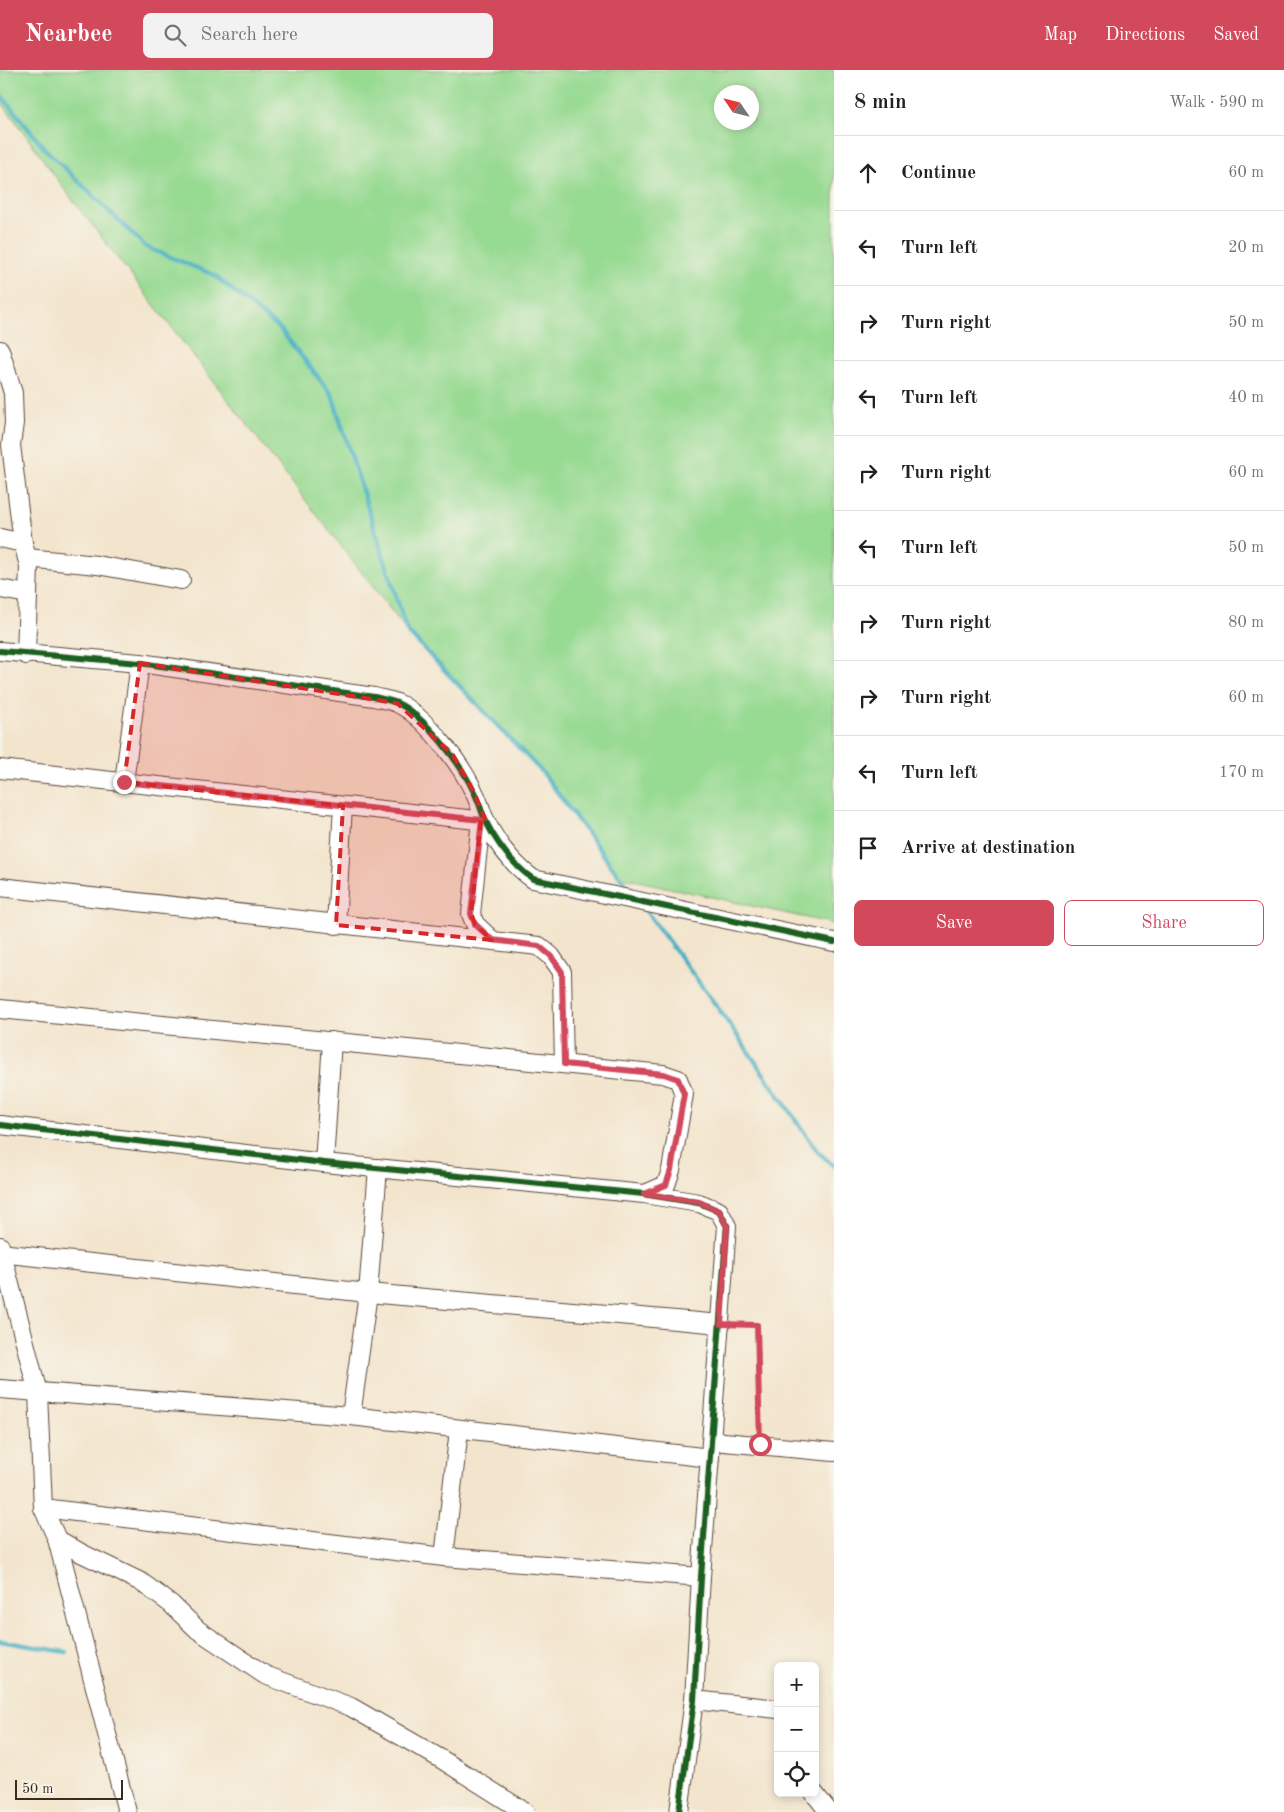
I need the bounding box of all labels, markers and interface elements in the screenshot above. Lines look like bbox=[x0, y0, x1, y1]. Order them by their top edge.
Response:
search box bbox=[143, 13, 493, 58]
icon: search bbox=[161, 21, 189, 49]
text: Nearbee bbox=[25, 23, 113, 47]
text: Search here bbox=[201, 26, 298, 45]
text: Map bbox=[1044, 26, 1077, 44]
text: Directions bbox=[1105, 26, 1185, 44]
text: Saved bbox=[1213, 26, 1259, 44]
north arrow bbox=[714, 85, 759, 130]
text: 8 min bbox=[854, 92, 907, 113]
text: Walk · 590 m bbox=[1169, 95, 1264, 111]
icon: ahead bbox=[854, 159, 882, 187]
text: Continue bbox=[901, 164, 976, 183]
text: 60 m bbox=[1228, 165, 1264, 181]
icon: left bbox=[854, 234, 882, 262]
text: Turn left bbox=[901, 239, 978, 258]
text: 20 m bbox=[1228, 240, 1264, 256]
icon: right bbox=[854, 309, 882, 337]
text: Turn right bbox=[901, 314, 991, 333]
text: 50 m bbox=[1228, 315, 1264, 331]
icon: left bbox=[854, 384, 882, 412]
text: Turn left bbox=[901, 389, 978, 408]
text: 40 m bbox=[1228, 390, 1264, 406]
icon: right bbox=[854, 459, 882, 487]
text: Turn right bbox=[901, 464, 991, 483]
text: 60 m bbox=[1228, 465, 1264, 481]
icon: left bbox=[854, 534, 882, 562]
text: Turn left bbox=[901, 539, 978, 558]
text: 50 m bbox=[1228, 540, 1264, 556]
icon: right bbox=[854, 609, 882, 637]
text: Turn right bbox=[901, 614, 991, 633]
text: 80 m bbox=[1228, 615, 1264, 631]
icon: right bbox=[854, 684, 882, 712]
text: Turn right bbox=[901, 689, 991, 708]
text: 60 m bbox=[1228, 690, 1264, 706]
icon: left bbox=[854, 759, 882, 787]
text: Turn left bbox=[901, 764, 978, 783]
text: 170 m bbox=[1219, 765, 1264, 781]
route end bbox=[113, 771, 136, 794]
icon: arrive bbox=[854, 834, 882, 862]
text: Arrive at destination bbox=[901, 839, 1075, 858]
button: Save bbox=[854, 900, 1054, 946]
button: Share bbox=[1064, 900, 1264, 946]
route start bbox=[749, 1433, 772, 1456]
map controls bbox=[774, 1662, 819, 1797]
button: + bbox=[774, 1662, 819, 1707]
button: − bbox=[774, 1707, 819, 1752]
button: locate bbox=[774, 1752, 819, 1797]
scale bar bbox=[15, 1777, 122, 1800]
text: 50 m bbox=[22, 1782, 53, 1796]

